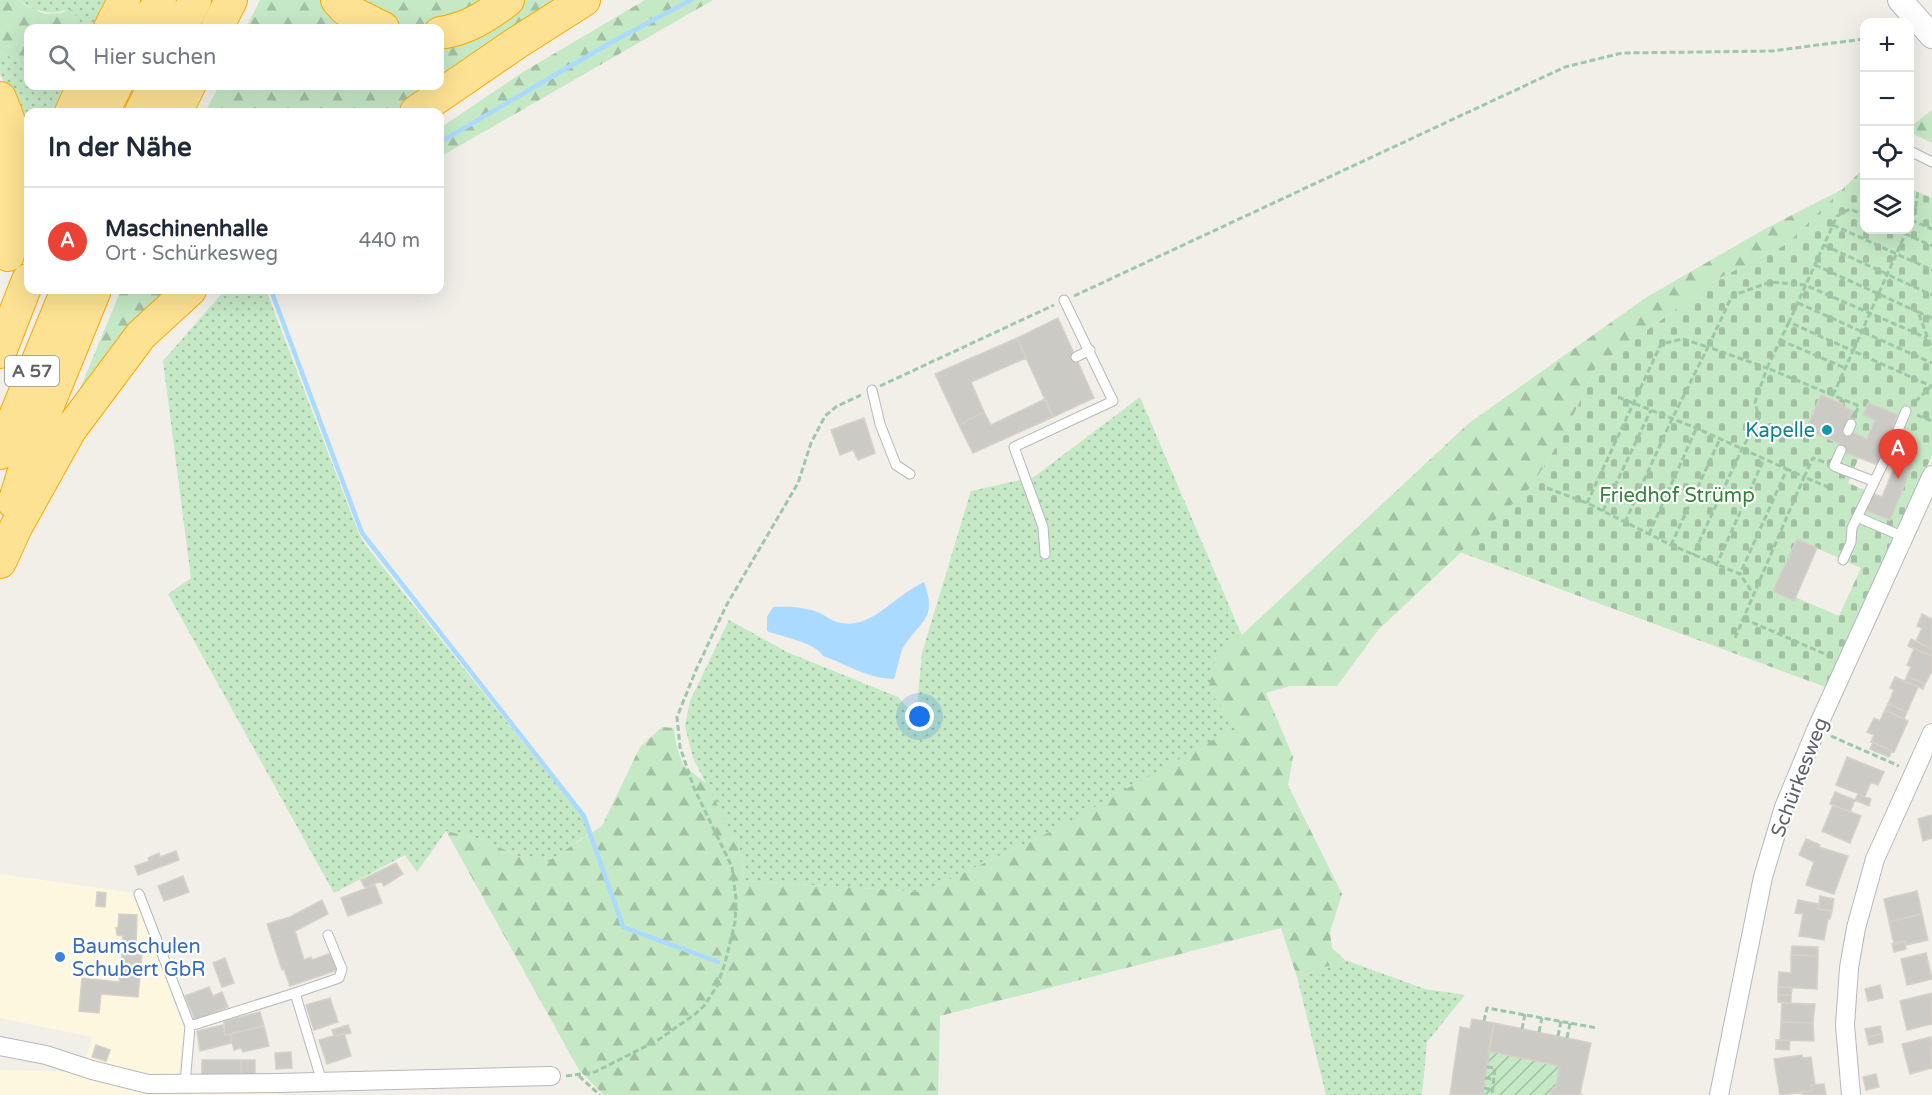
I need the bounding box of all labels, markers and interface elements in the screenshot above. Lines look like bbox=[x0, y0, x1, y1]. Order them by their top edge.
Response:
map controls bbox=[1860, 18, 1914, 234]
button: + bbox=[1860, 18, 1914, 72]
search box bbox=[24, 24, 444, 90]
icon: search bbox=[45, 41, 78, 74]
text: Hier suchen bbox=[93, 44, 216, 70]
button: − bbox=[1860, 72, 1914, 126]
button: locate bbox=[1860, 126, 1914, 180]
text: In der Nähe bbox=[48, 132, 192, 163]
button: layers bbox=[1860, 180, 1914, 234]
text: Maschinenhalle bbox=[105, 216, 268, 242]
text: A bbox=[60, 229, 75, 253]
text: 440 m bbox=[359, 229, 420, 253]
text: Ort · Schürkesweg bbox=[105, 242, 278, 266]
road number: A 57 bbox=[5, 356, 59, 386]
place label: Kapelle bbox=[1745, 419, 1815, 443]
marker: Kapelle bbox=[1820, 423, 1834, 437]
pin: A bbox=[1878, 430, 1918, 479]
park label: Friedhof Strümp bbox=[1599, 484, 1755, 508]
your location bbox=[905, 702, 934, 731]
street label: Schürkesweg bbox=[1766, 714, 1834, 841]
place label: Baumschulen Schubert GbR bbox=[72, 935, 205, 982]
marker: Baumschulen Schubert GbR bbox=[53, 950, 67, 964]

